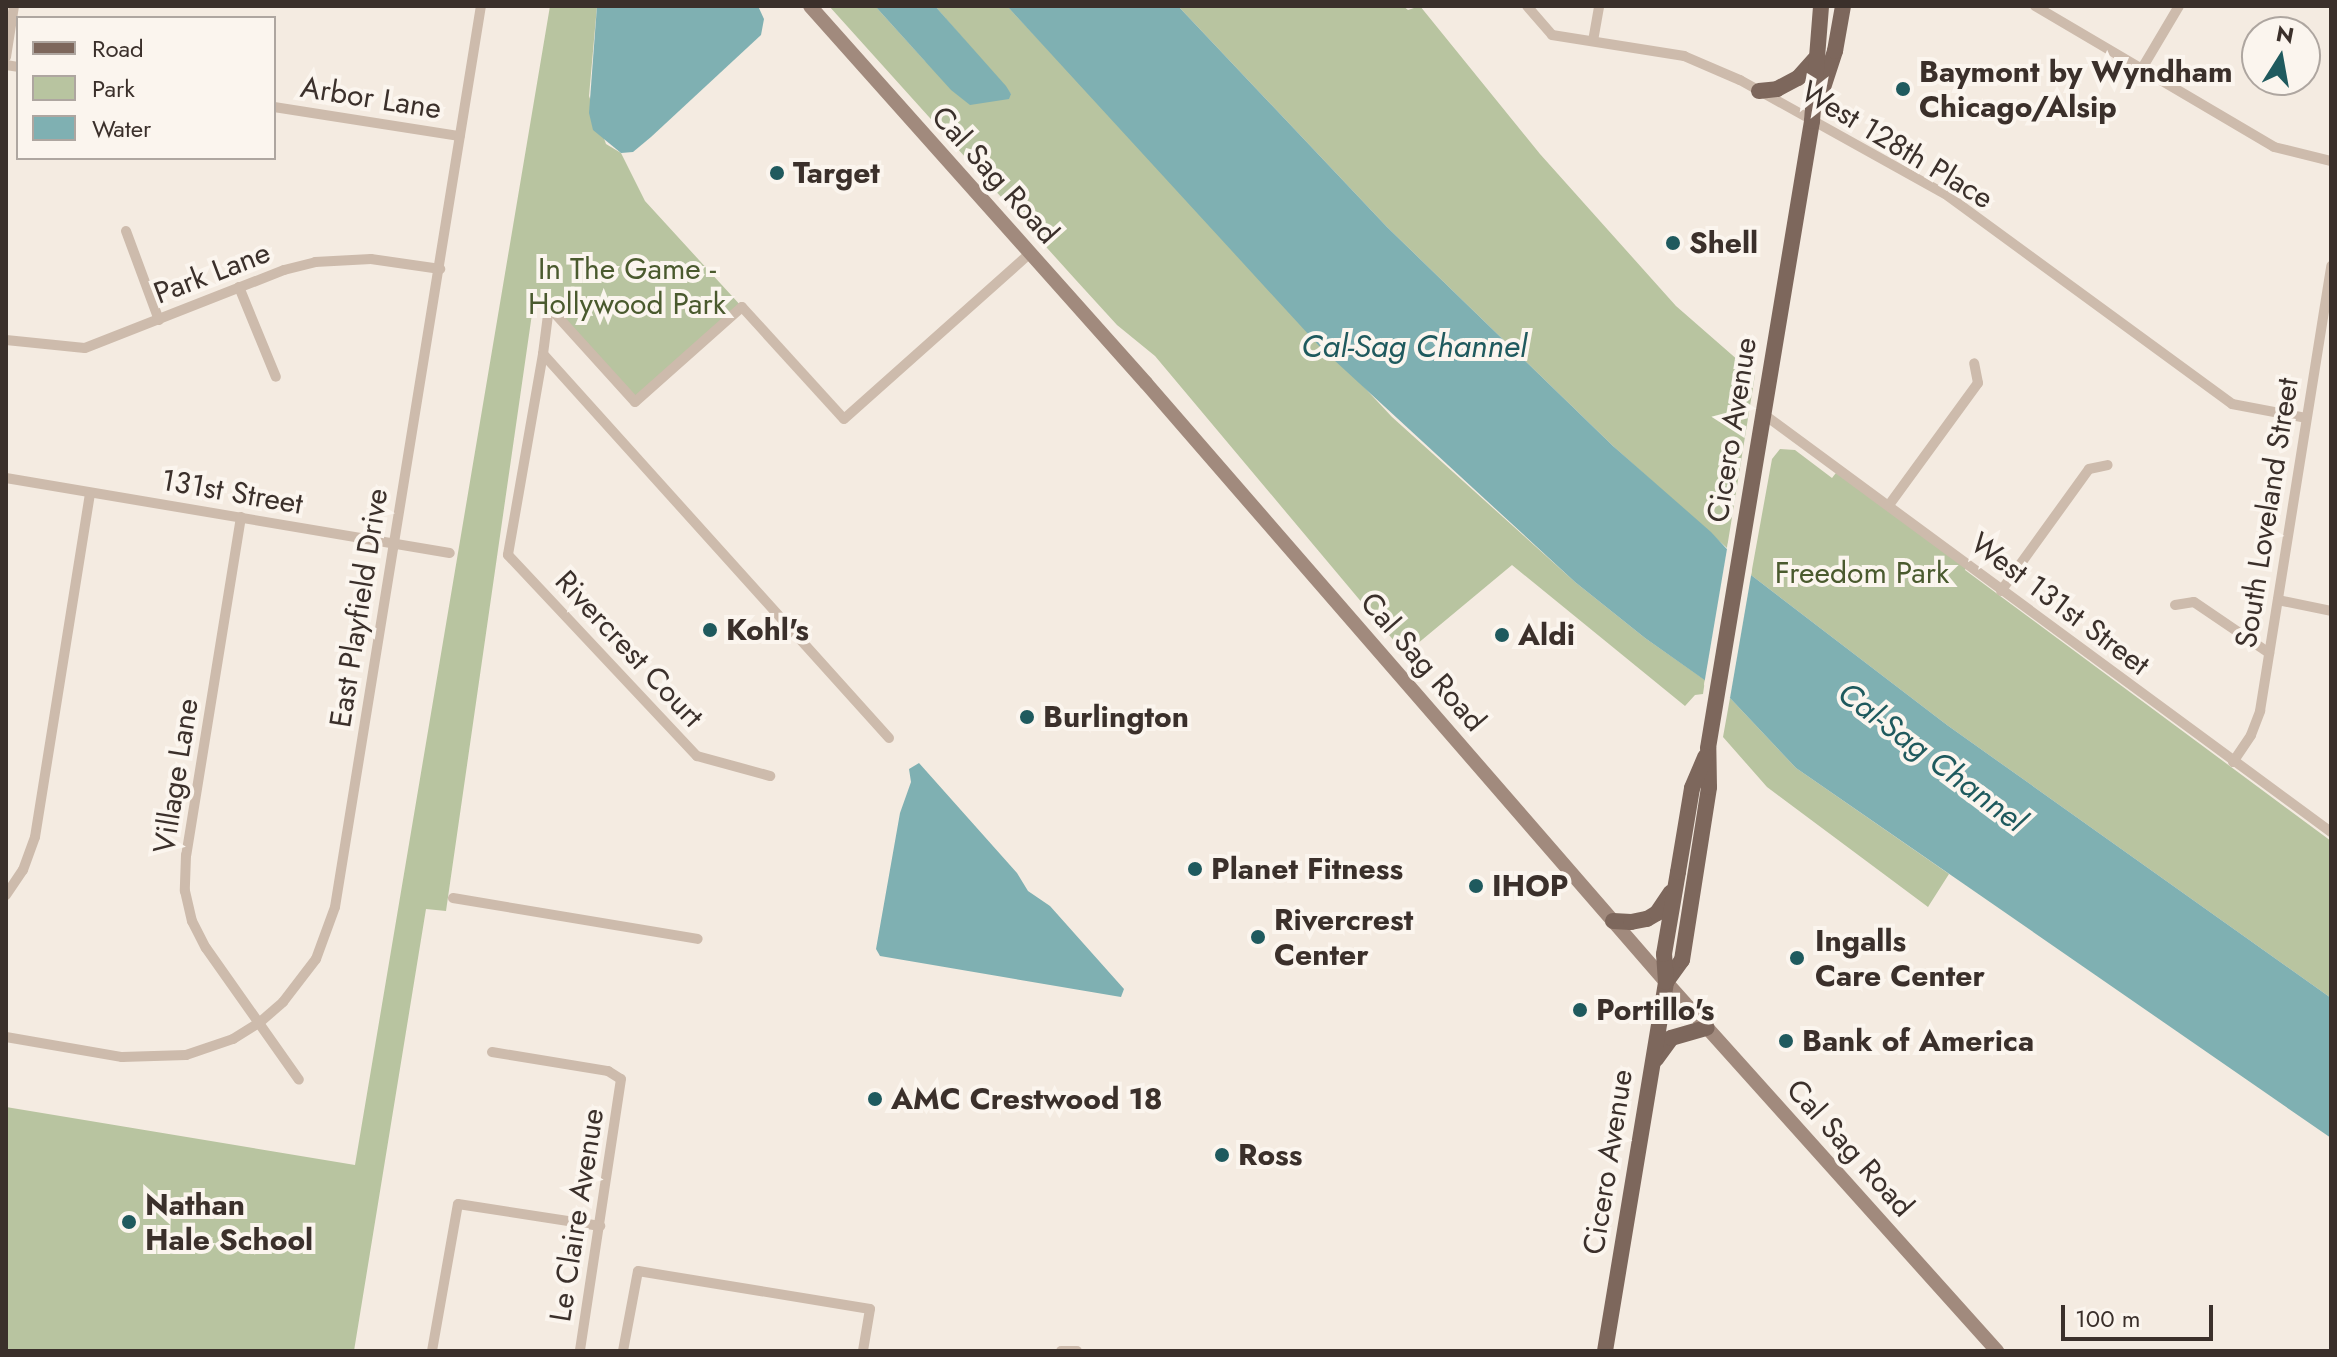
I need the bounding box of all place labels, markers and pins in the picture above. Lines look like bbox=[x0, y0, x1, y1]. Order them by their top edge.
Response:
place label: Baymont by Wyndham Chicago/Alsip bbox=[1919, 54, 2233, 124]
marker: Baymont by Wyndham Chicago/Alsip bbox=[1894, 80, 1912, 98]
place label: Target bbox=[793, 155, 880, 191]
marker: Target bbox=[768, 164, 786, 182]
place label: Shell bbox=[1689, 225, 1758, 261]
marker: Shell bbox=[1664, 234, 1682, 252]
place label: Kohl's bbox=[726, 612, 809, 648]
place label: Aldi bbox=[1518, 617, 1575, 653]
marker: Kohl's bbox=[701, 621, 719, 639]
marker: Aldi bbox=[1493, 626, 1511, 644]
place label: Burlington bbox=[1043, 699, 1189, 735]
marker: Burlington bbox=[1018, 708, 1036, 726]
place label: Planet Fitness bbox=[1211, 851, 1403, 887]
marker: Planet Fitness bbox=[1186, 860, 1204, 878]
place label: IHOP bbox=[1492, 868, 1568, 904]
marker: IHOP bbox=[1467, 877, 1485, 895]
place label: Rivercrest Center bbox=[1274, 902, 1413, 972]
place label: Ingalls Care Center bbox=[1815, 923, 1985, 994]
marker: Rivercrest Center bbox=[1249, 928, 1267, 946]
marker: Ingalls Care Center bbox=[1786, 947, 1808, 969]
place label: Portillo's bbox=[1596, 992, 1715, 1028]
marker: Portillo's bbox=[1571, 1001, 1589, 1019]
place label: Bank of America bbox=[1802, 1023, 2034, 1059]
marker: Bank of America bbox=[1777, 1032, 1795, 1050]
place label: AMC Crestwood 18 bbox=[891, 1081, 1162, 1117]
marker: AMC Crestwood 18 bbox=[866, 1090, 884, 1108]
place label: Ross bbox=[1238, 1137, 1302, 1173]
marker: Ross bbox=[1213, 1146, 1231, 1164]
place label: Nathan Hale School bbox=[145, 1187, 313, 1258]
marker: Nathan Hale School bbox=[120, 1213, 138, 1231]

